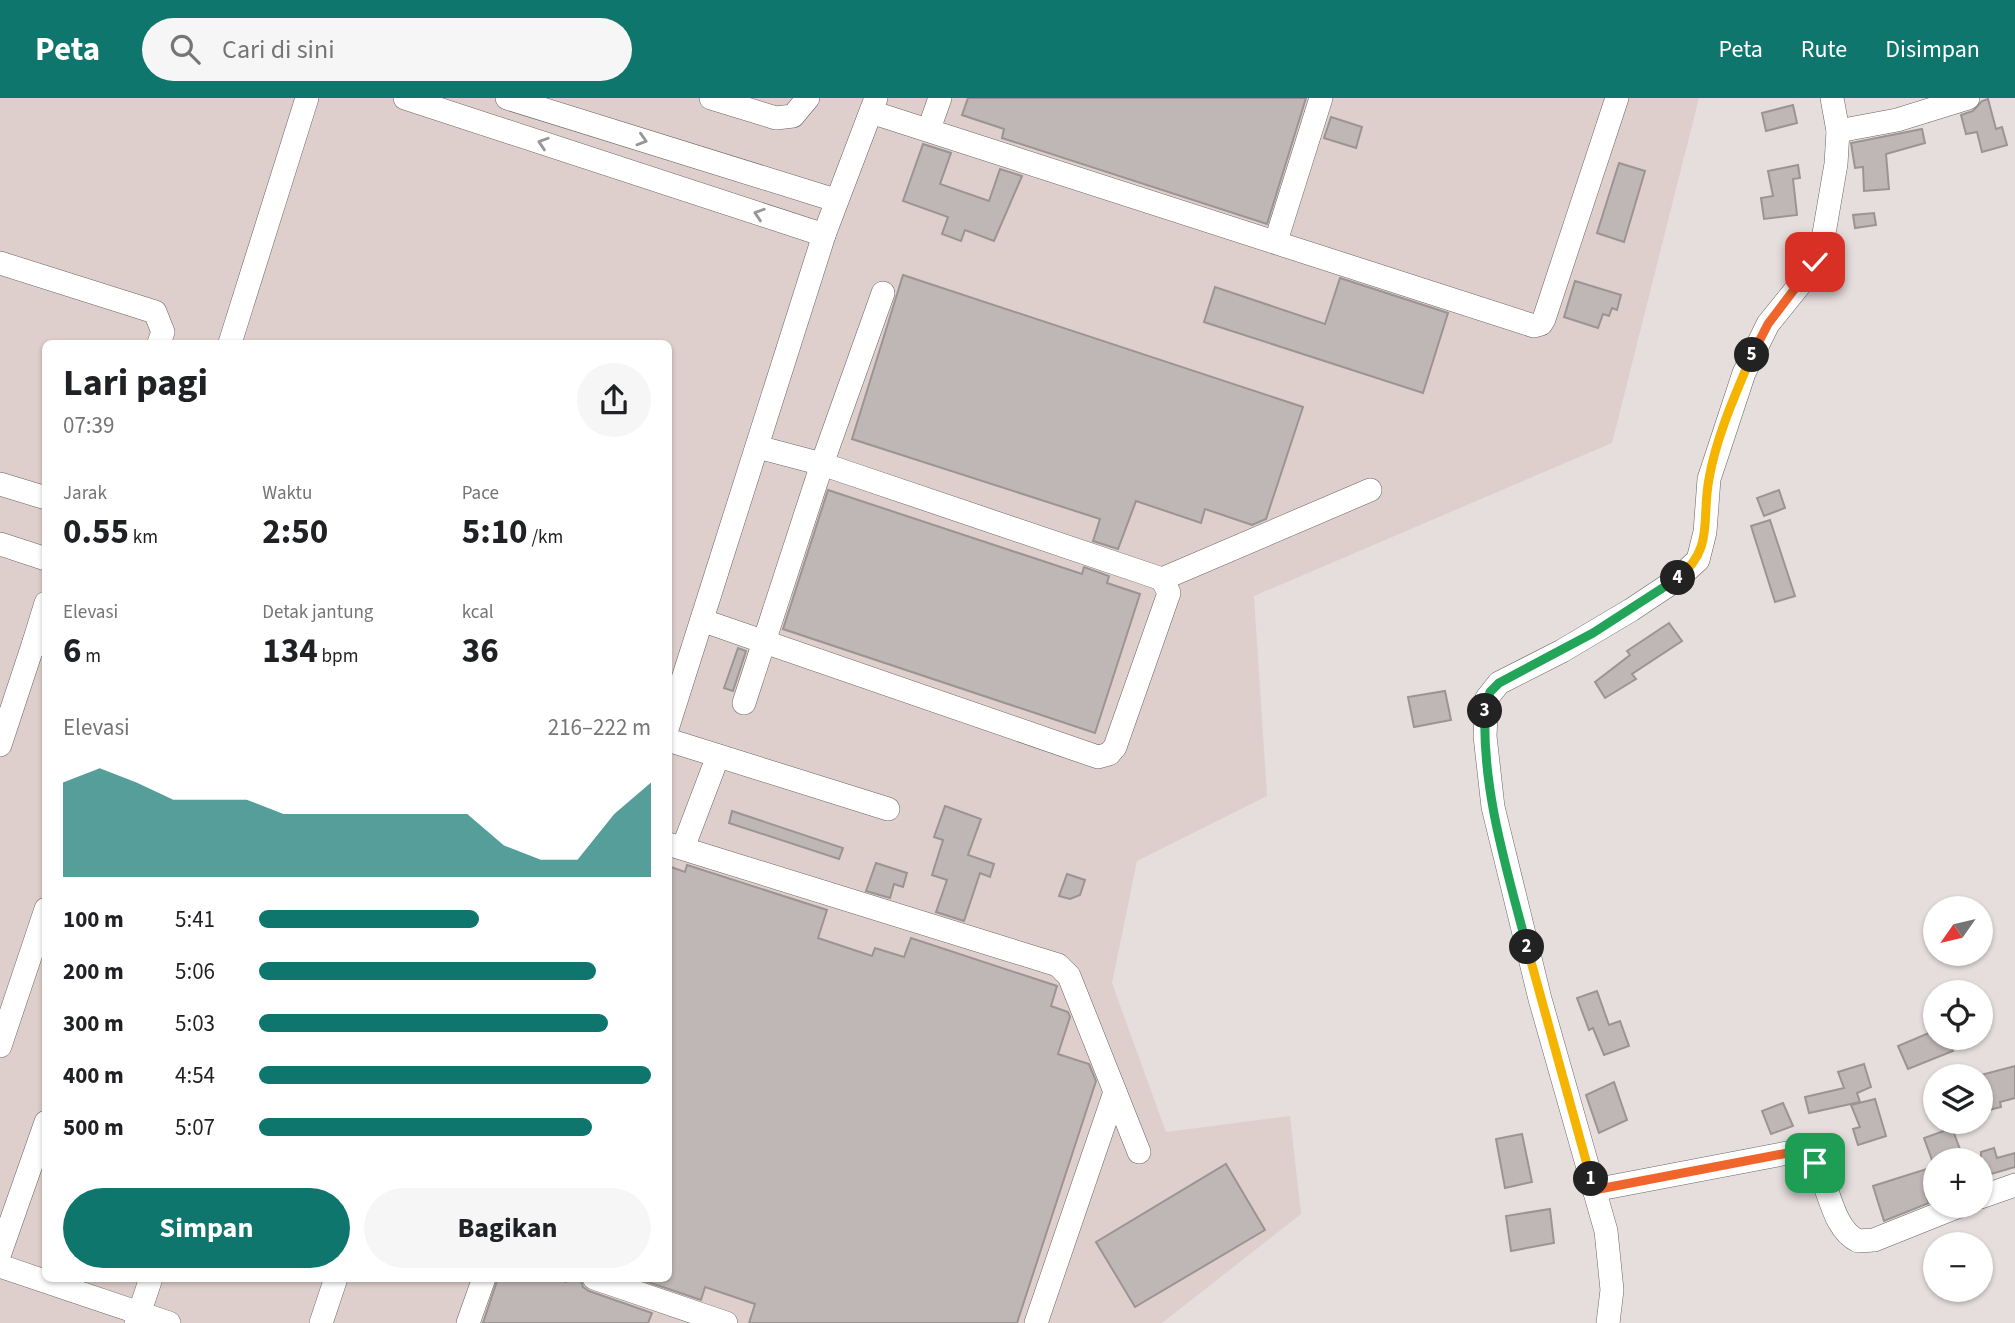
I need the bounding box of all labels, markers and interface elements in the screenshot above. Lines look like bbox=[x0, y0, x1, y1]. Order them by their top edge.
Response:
search box bbox=[142, 18, 632, 81]
text: Peta bbox=[35, 26, 100, 73]
icon: search bbox=[166, 30, 204, 68]
text: Cari di sini bbox=[222, 31, 335, 68]
text: Peta bbox=[1718, 32, 1763, 67]
text: Rute bbox=[1801, 32, 1847, 67]
text: Disimpan bbox=[1885, 32, 1980, 67]
one-way arrow bbox=[636, 132, 648, 146]
one-way arrow bbox=[537, 137, 549, 151]
one-way arrow bbox=[753, 208, 765, 222]
pin bbox=[1785, 232, 1845, 292]
icon: check bbox=[1796, 243, 1834, 281]
pin: 5 bbox=[1734, 338, 1770, 372]
text: 5 bbox=[1746, 341, 1757, 368]
text: Lari pagi bbox=[63, 356, 208, 410]
button: share bbox=[577, 363, 651, 437]
text: 07:39 bbox=[63, 409, 114, 442]
text: Jarak bbox=[63, 480, 107, 507]
text: Waktu bbox=[262, 480, 312, 507]
text: Pace bbox=[462, 480, 499, 507]
text: 0.55 bbox=[63, 507, 129, 557]
text: 2:50 bbox=[262, 507, 328, 557]
text: 5:10 bbox=[462, 507, 528, 557]
text: km bbox=[129, 524, 158, 551]
text: /km bbox=[528, 524, 563, 551]
pin: 4 bbox=[1660, 560, 1696, 596]
text: 4 bbox=[1672, 564, 1683, 591]
text: Elevasi bbox=[63, 599, 118, 626]
text: Detak jantung bbox=[262, 599, 373, 626]
text: kcal bbox=[462, 599, 494, 626]
text: 6 bbox=[63, 626, 81, 676]
text: 134 bbox=[262, 626, 318, 676]
text: 36 bbox=[462, 626, 499, 676]
text: m bbox=[81, 643, 101, 670]
text: bpm bbox=[318, 643, 358, 670]
pin: 3 bbox=[1468, 694, 1502, 728]
text: 3 bbox=[1479, 697, 1490, 724]
text: Elevasi bbox=[63, 711, 130, 744]
text: 216–222 m bbox=[548, 711, 651, 744]
north arrow bbox=[1923, 896, 1993, 966]
map controls bbox=[1923, 896, 1993, 1302]
text: 100 m bbox=[63, 903, 124, 936]
text: 5:41 bbox=[175, 903, 215, 936]
pin: 2 bbox=[1510, 930, 1544, 964]
text: 2 bbox=[1521, 933, 1532, 960]
text: 200 m bbox=[63, 955, 124, 988]
text: 5:06 bbox=[175, 955, 215, 988]
button: locate bbox=[1923, 980, 1993, 1050]
text: 300 m bbox=[63, 1007, 124, 1040]
text: 5:03 bbox=[175, 1007, 215, 1040]
text: 400 m bbox=[63, 1059, 124, 1092]
text: 4:54 bbox=[175, 1059, 215, 1092]
button: layers bbox=[1923, 1064, 1993, 1134]
text: 500 m bbox=[63, 1111, 124, 1144]
text: 5:07 bbox=[175, 1111, 215, 1144]
pin bbox=[1785, 1133, 1845, 1193]
icon: arrive bbox=[1796, 1144, 1834, 1182]
button: + bbox=[1923, 1148, 1993, 1218]
pin: 1 bbox=[1574, 1162, 1608, 1196]
text: 1 bbox=[1585, 1165, 1596, 1192]
button: Simpan bbox=[63, 1188, 350, 1268]
button: Bagikan bbox=[364, 1188, 651, 1268]
button: − bbox=[1923, 1232, 1993, 1302]

